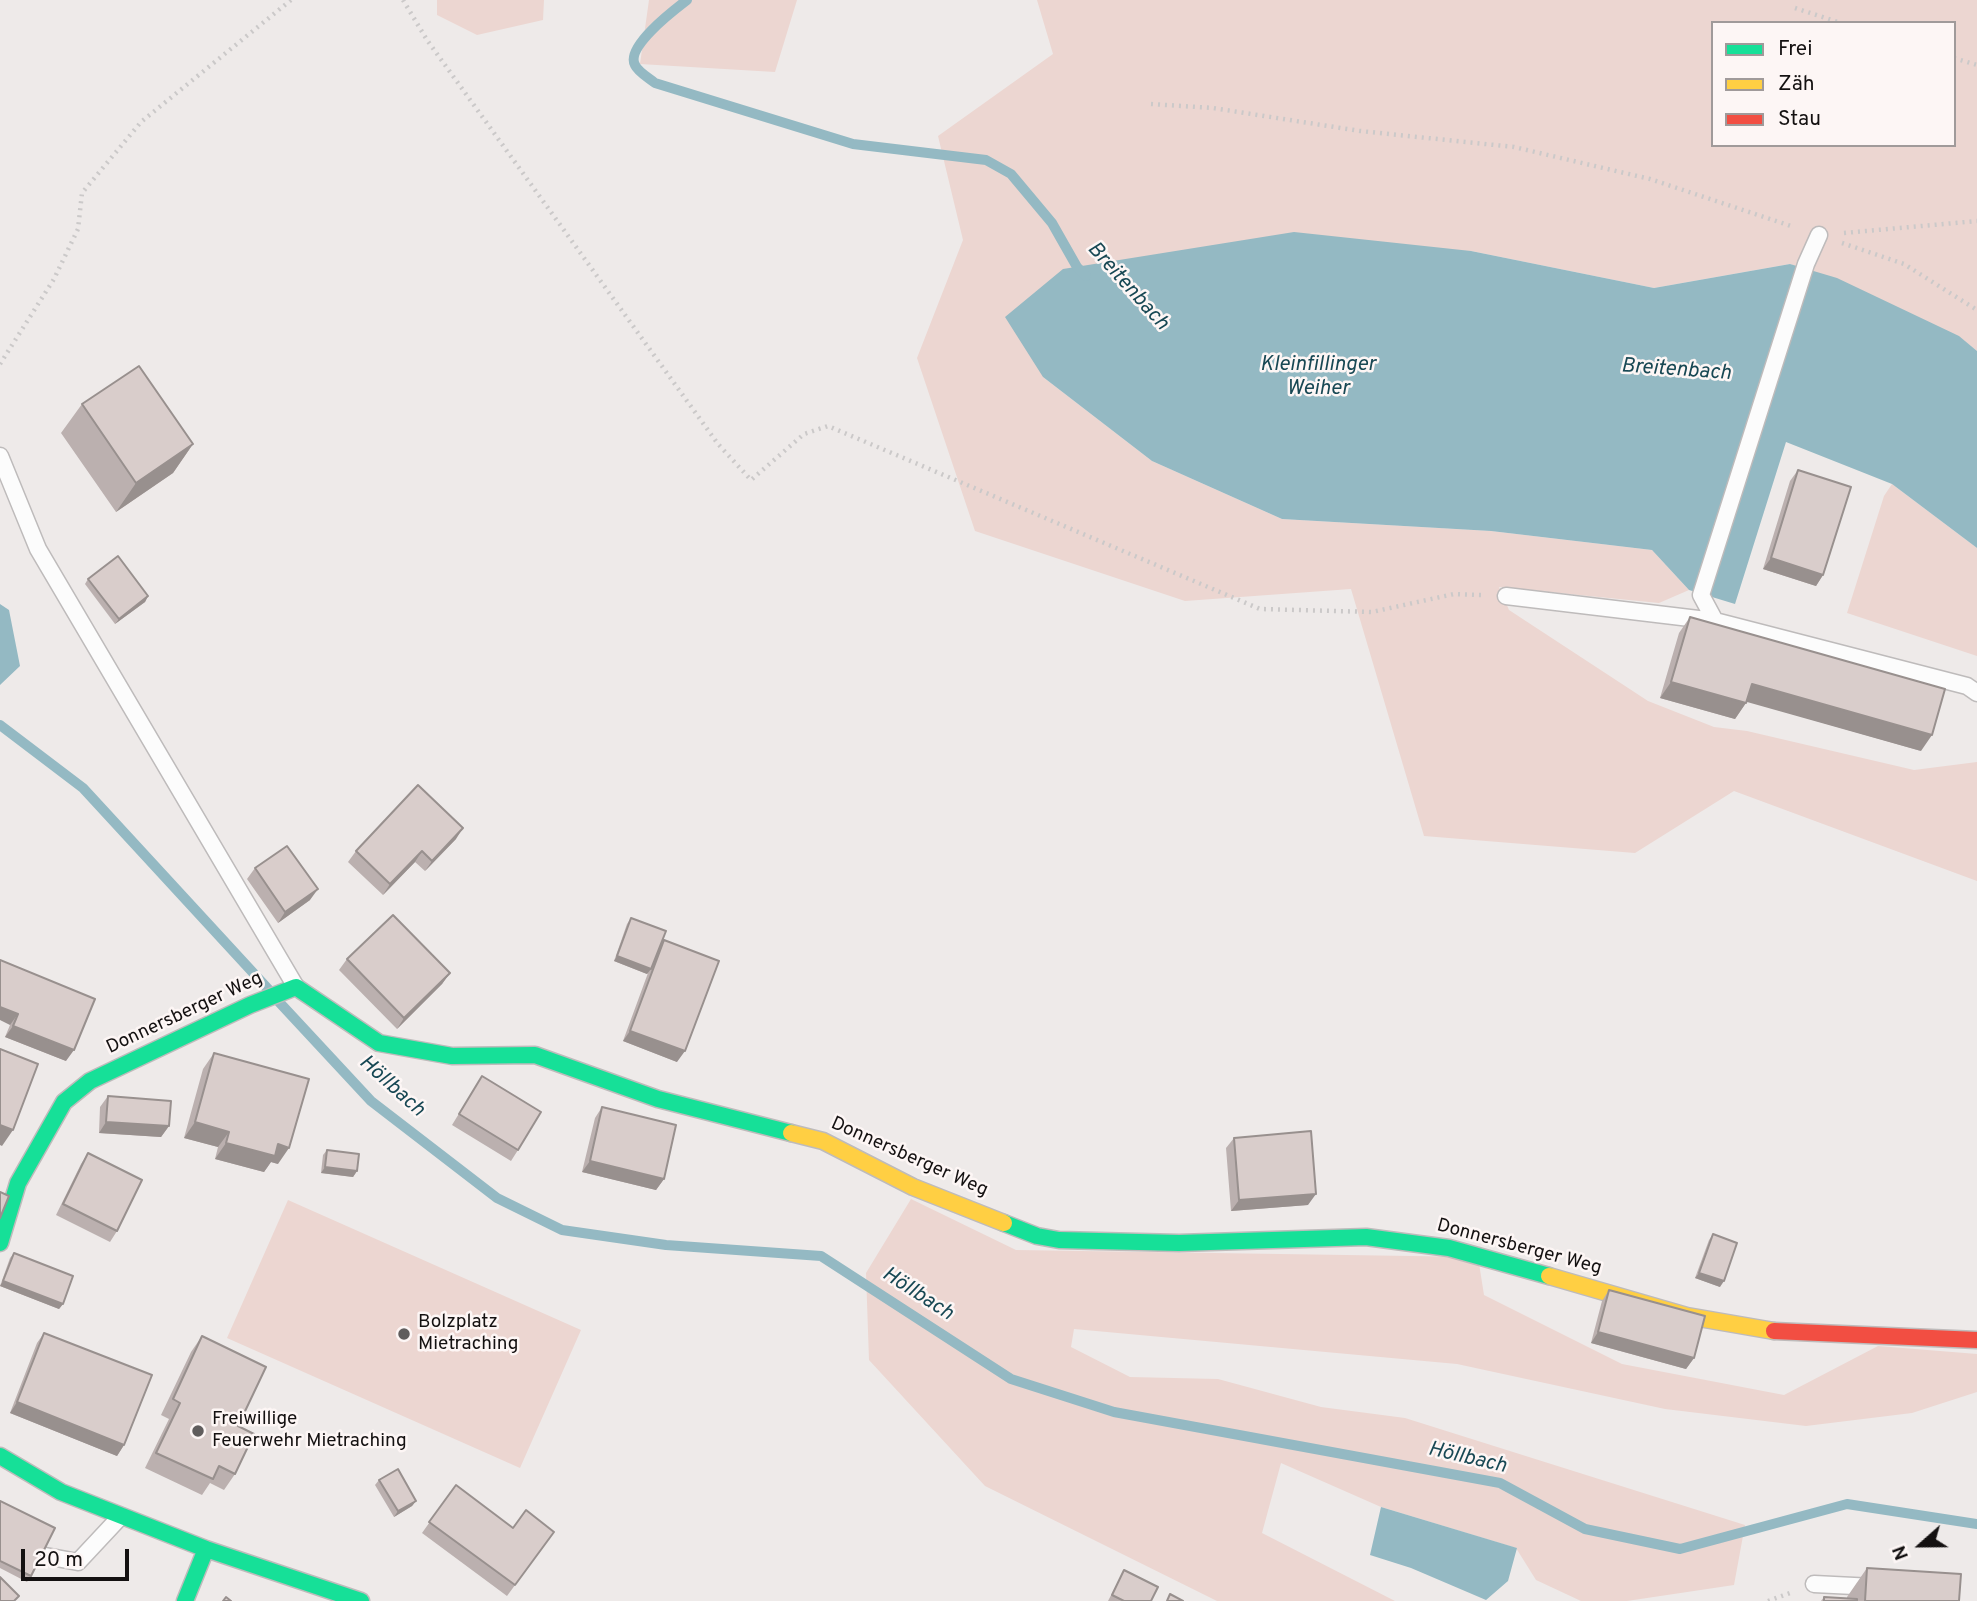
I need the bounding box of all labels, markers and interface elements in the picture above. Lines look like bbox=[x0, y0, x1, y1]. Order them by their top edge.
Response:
legend bbox=[1711, 21, 1956, 147]
text: Frei bbox=[1778, 36, 1813, 63]
text: Zäh bbox=[1778, 71, 1815, 98]
text: Stau bbox=[1778, 106, 1821, 133]
water label: Breitenbach bbox=[1081, 238, 1173, 336]
water label: Kleinfillinger Weiher bbox=[1260, 353, 1376, 403]
water label: Breitenbach bbox=[1620, 355, 1732, 387]
street label: Donnersberger Weg bbox=[103, 968, 267, 1060]
water label: Höllbach bbox=[353, 1051, 429, 1123]
street label: Donnersberger Weg bbox=[827, 1113, 991, 1203]
street label: Donnersberger Weg bbox=[1434, 1215, 1604, 1281]
water label: Höllbach bbox=[877, 1263, 957, 1327]
place label: Bolzplatz Mietraching bbox=[418, 1312, 519, 1356]
marker: Bolzplatz Mietraching bbox=[396, 1326, 412, 1342]
place label: Freiwillige Feuerwehr Mietraching bbox=[212, 1409, 407, 1453]
marker: Freiwillige Feuerwehr Mietraching bbox=[190, 1423, 206, 1439]
water label: Höllbach bbox=[1425, 1438, 1509, 1480]
north arrow bbox=[1886, 1510, 1956, 1580]
scale bar bbox=[24, 1534, 133, 1578]
text: N bbox=[1888, 1542, 1915, 1563]
text: 20 m bbox=[34, 1547, 83, 1574]

